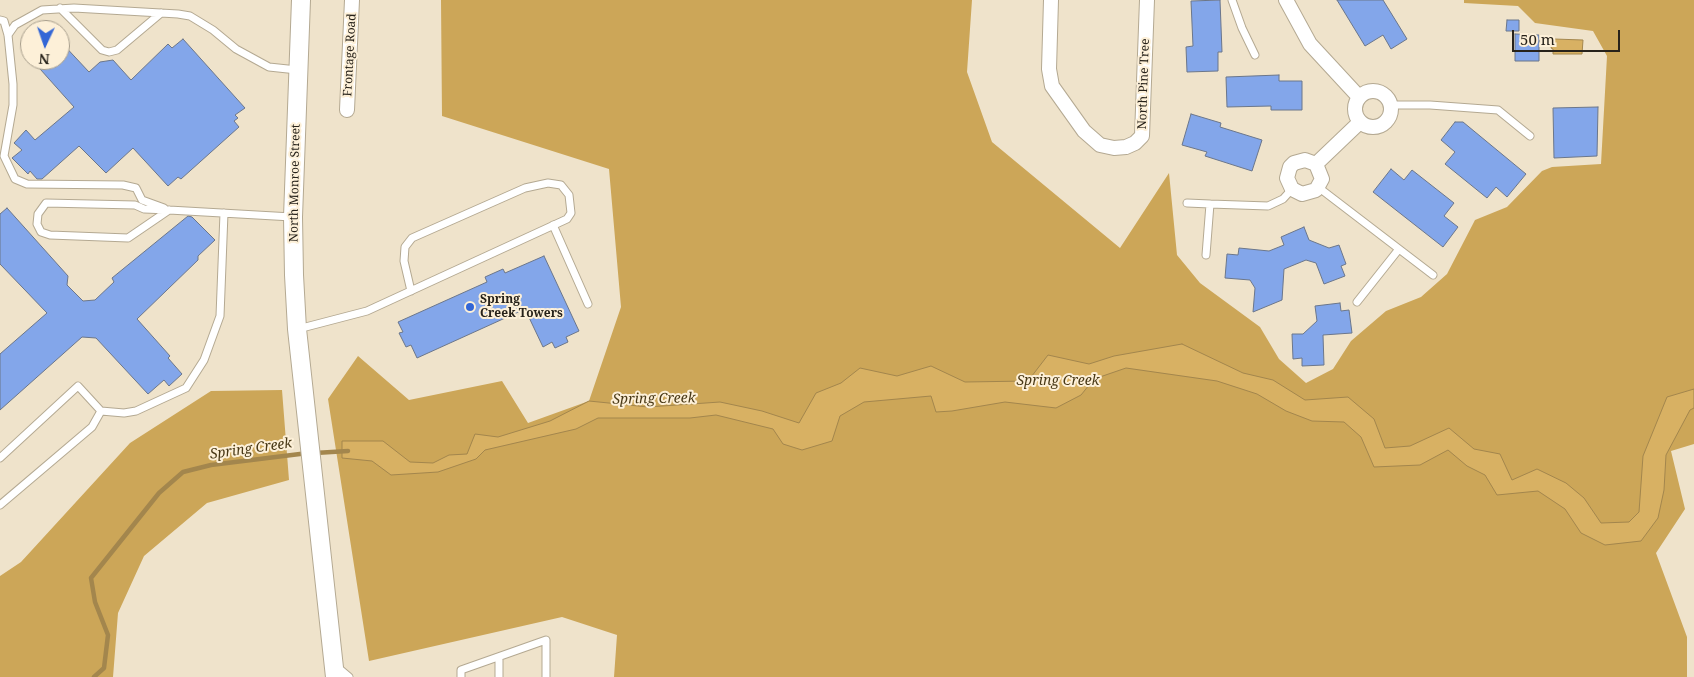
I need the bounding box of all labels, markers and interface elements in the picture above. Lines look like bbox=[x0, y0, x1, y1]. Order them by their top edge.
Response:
street label: Frontage Road bbox=[341, 13, 359, 97]
north arrow bbox=[20, 20, 70, 70]
scale bar bbox=[1514, 20, 1622, 52]
text: 50 m bbox=[1520, 29, 1555, 49]
street label: North Pine Tree bbox=[1135, 38, 1153, 130]
text: N bbox=[38, 50, 50, 69]
street label: North Monroe Street bbox=[287, 124, 303, 242]
place label: Spring Creek Towers bbox=[480, 293, 563, 321]
marker: Spring Creek Towers bbox=[464, 301, 476, 313]
water label: Spring Creek bbox=[1016, 373, 1100, 389]
water label: Spring Creek bbox=[612, 390, 696, 408]
water label: Spring Creek bbox=[209, 435, 293, 463]

